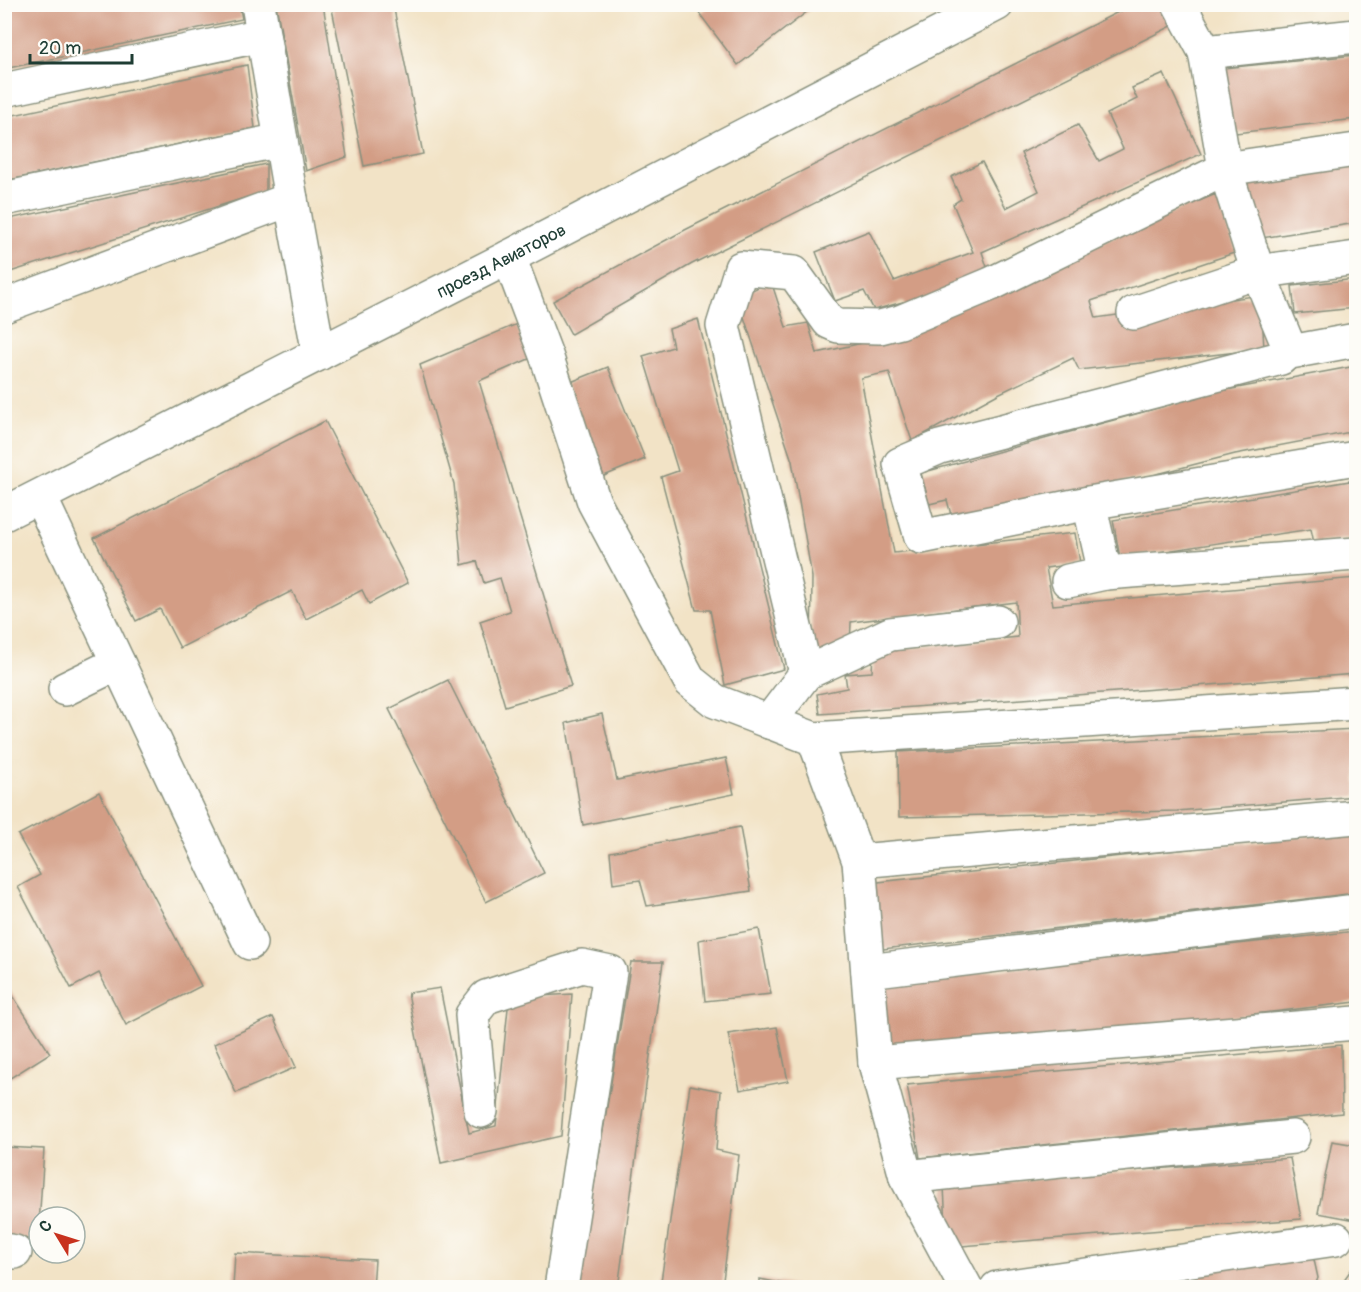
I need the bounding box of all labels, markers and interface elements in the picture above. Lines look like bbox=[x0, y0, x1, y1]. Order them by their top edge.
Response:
scale bar bbox=[30, 27, 132, 65]
text: 20 m bbox=[39, 37, 81, 60]
street label: проезд Авиаторов bbox=[433, 218, 570, 303]
north arrow bbox=[27, 1205, 87, 1265]
text: С bbox=[35, 1216, 57, 1236]

